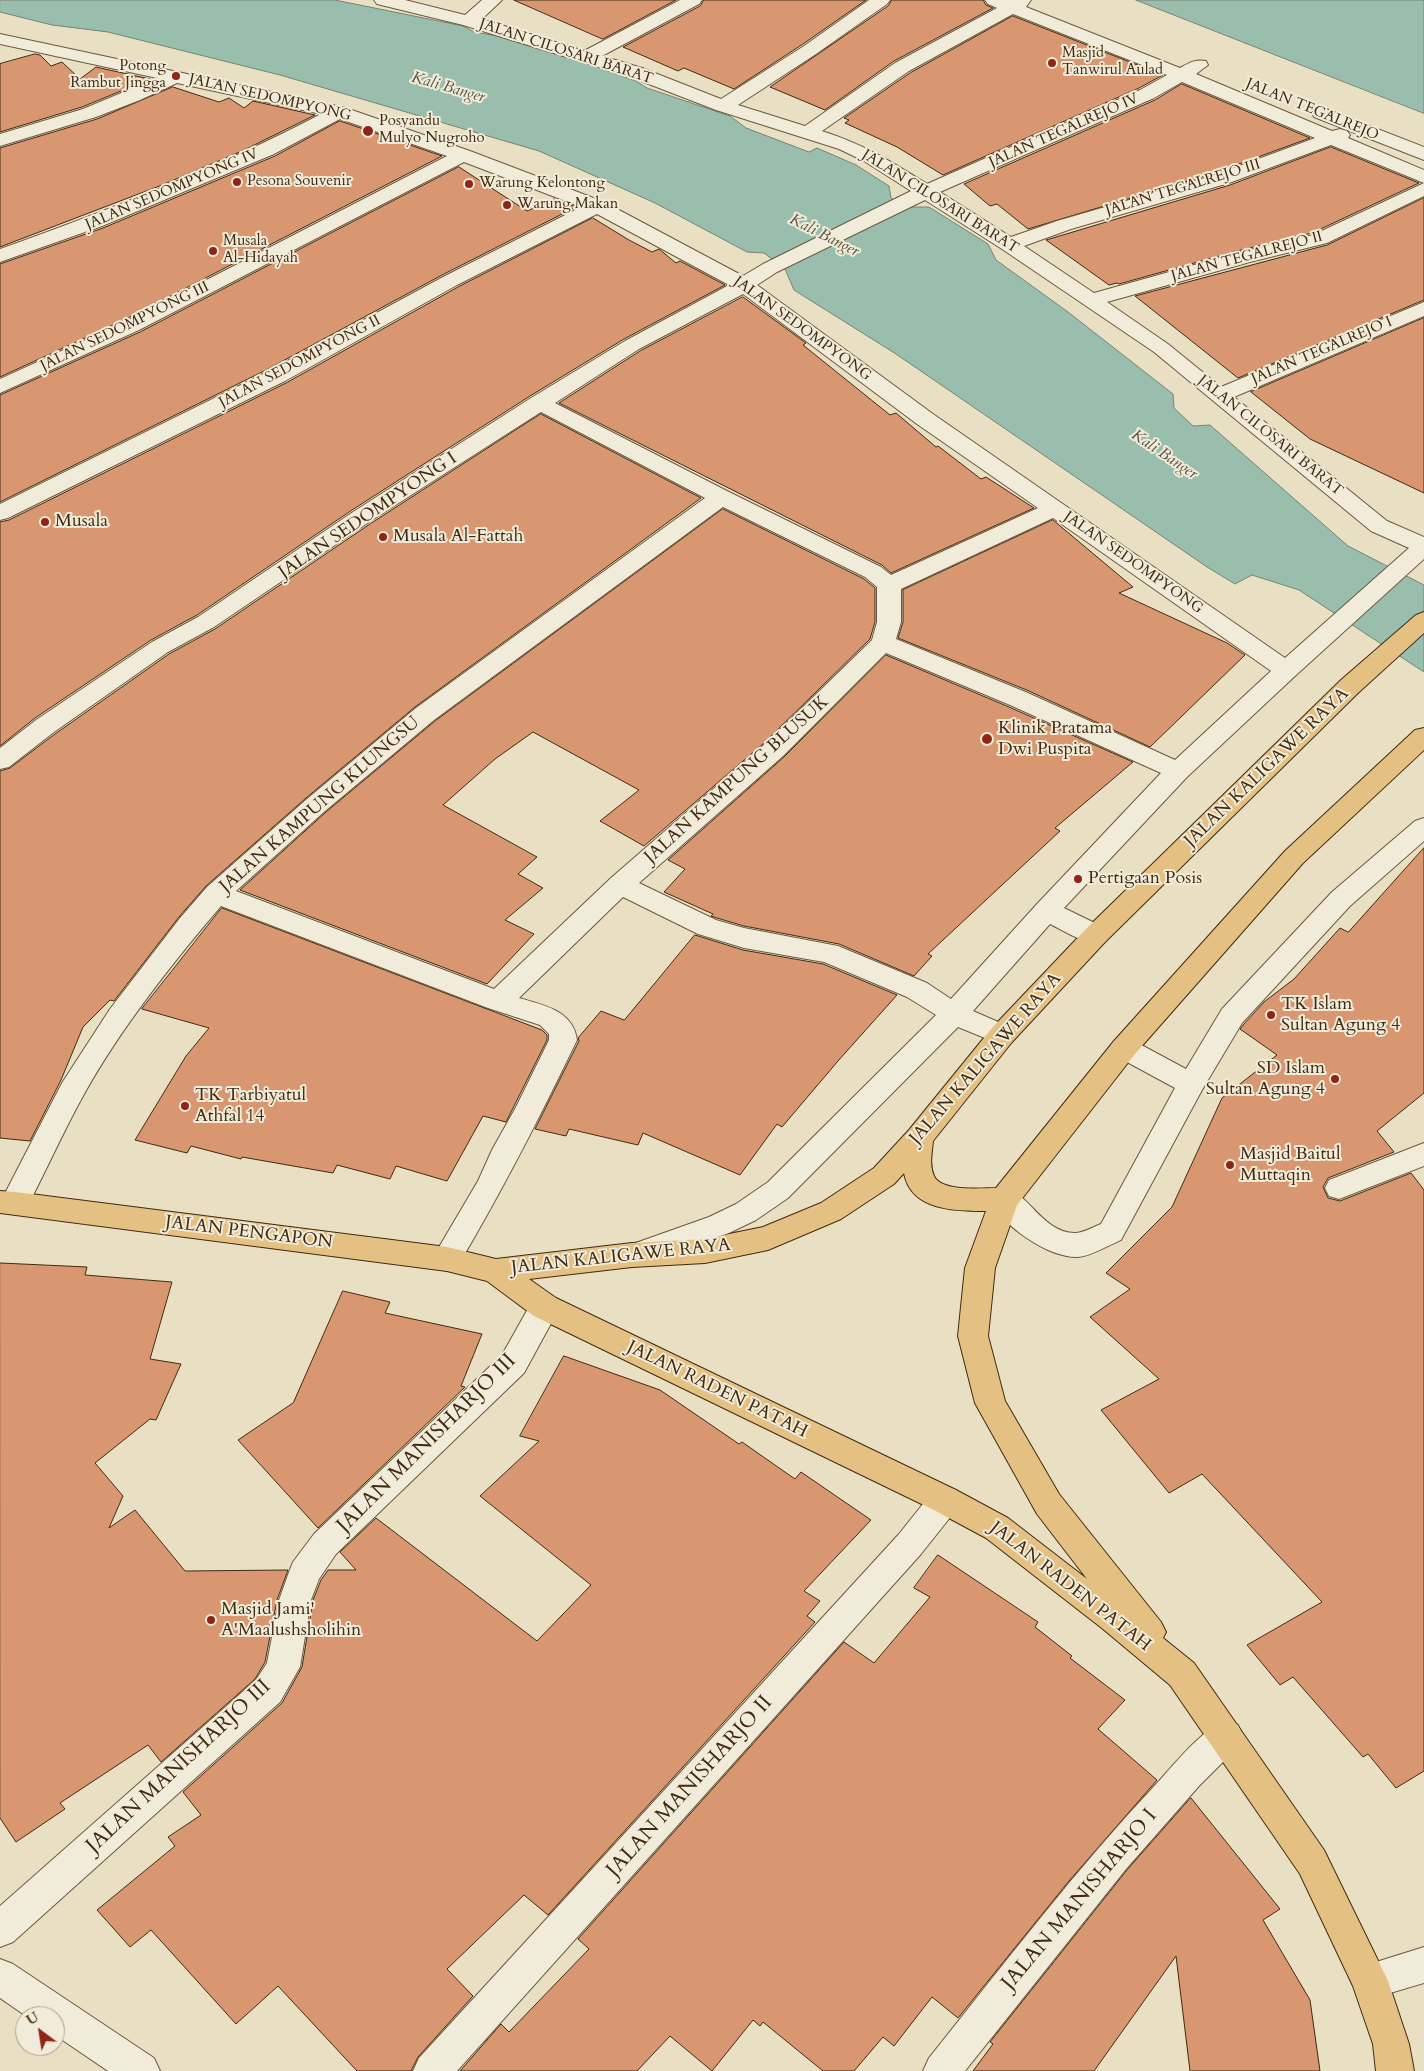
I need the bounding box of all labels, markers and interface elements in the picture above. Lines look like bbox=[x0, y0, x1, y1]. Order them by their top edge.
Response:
street label: JALAN CILOSARI BARAT bbox=[477, 15, 655, 89]
place label: Masjid Tanwirul Aulad bbox=[1062, 45, 1163, 80]
marker: Masjid Tanwirul Aulad bbox=[1046, 57, 1058, 69]
place label: Potong Rambut Jingga bbox=[70, 58, 166, 93]
water label: Kali Banger bbox=[409, 68, 487, 108]
marker: Potong Rambut Jingga bbox=[170, 70, 182, 82]
street label: JALAN SEDOMPYONG bbox=[187, 71, 353, 125]
street label: JALAN TEGALREJO bbox=[1243, 75, 1381, 145]
street label: JALAN TEGALREJO IV bbox=[986, 90, 1142, 172]
place label: Posyandu Mulyo Nugroho bbox=[379, 113, 485, 148]
marker: Posyandu Mulyo Nugroho bbox=[361, 124, 375, 138]
street label: JALAN SEDOMPYONG IV bbox=[83, 145, 261, 235]
street label: JALAN CILOSARI BARAT bbox=[858, 146, 1022, 258]
street label: JALAN TEGALREJO III bbox=[1103, 156, 1263, 220]
place label: Pesona Souvenir bbox=[247, 173, 351, 191]
place label: Warung Kelontong bbox=[479, 175, 605, 193]
marker: Pesona Souvenir bbox=[231, 176, 243, 188]
marker: Warung Kelontong bbox=[463, 178, 475, 190]
place label: Warung Makan bbox=[517, 196, 618, 214]
marker: Warung Makan bbox=[501, 199, 513, 211]
water label: Kali Banger bbox=[786, 210, 862, 262]
street label: JALAN TEGALREJO II bbox=[1169, 228, 1325, 286]
place label: Musala Al-Hidayah bbox=[223, 233, 298, 268]
marker: Musala Al-Hidayah bbox=[207, 245, 219, 257]
street label: JALAN SEDOMPYONG bbox=[730, 273, 874, 385]
street label: JALAN SEDOMPYONG III bbox=[38, 278, 212, 376]
street label: JALAN SEDOMPYONG II bbox=[216, 312, 384, 412]
street label: JALAN TEGALREJO I bbox=[1249, 313, 1395, 389]
street label: JALAN CILOSARI BARAT bbox=[1194, 372, 1346, 500]
water label: Kali Banger bbox=[1127, 426, 1201, 484]
street label: JALAN SEDOMPYONG I bbox=[275, 448, 461, 584]
street label: JALAN SEDOMPYONG bbox=[1060, 508, 1206, 618]
place label: Musala bbox=[55, 511, 108, 533]
marker: Musala bbox=[39, 516, 51, 528]
place label: Musala Al-Fattah bbox=[393, 526, 523, 548]
marker: Musala Al-Fattah bbox=[377, 531, 389, 543]
street label: JALAN KALIGAWE RAYA bbox=[1180, 684, 1354, 852]
street label: JALAN KAMPUNG BLUSUK bbox=[640, 691, 834, 869]
street label: JALAN KAMPUNG KLUNGSU bbox=[216, 712, 424, 898]
place label: Klinik Pratama Dwi Puspita bbox=[998, 718, 1112, 761]
marker: Klinik Pratama Dwi Puspita bbox=[980, 732, 994, 746]
place label: Pertigaan Posis bbox=[1088, 868, 1202, 890]
marker: Pertigaan Posis bbox=[1072, 873, 1084, 885]
street label: JALAN KALIGAWE RAYA bbox=[906, 969, 1066, 1149]
place label: TK Islam Sultan Agung 4 bbox=[1281, 994, 1400, 1036]
marker: TK Islam Sultan Agung 4 bbox=[1265, 1009, 1277, 1021]
place label: SD Islam Sultan Agung 4 bbox=[1206, 1058, 1325, 1100]
marker: SD Islam Sultan Agung 4 bbox=[1329, 1073, 1341, 1085]
place label: TK Tarbiyatul Athfal 14 bbox=[195, 1085, 306, 1128]
marker: TK Tarbiyatul Athfal 14 bbox=[179, 1100, 191, 1112]
place label: Masjid Baitul Muttaqin bbox=[1240, 1144, 1341, 1186]
marker: Masjid Baitul Muttaqin bbox=[1224, 1159, 1236, 1171]
street label: JALAN PENGAPON bbox=[164, 1212, 334, 1254]
street label: JALAN KALIGAWE RAYA bbox=[510, 1235, 732, 1279]
street label: JALAN RADEN PATAH bbox=[623, 1337, 811, 1443]
street label: JALAN MANISHARJO III bbox=[332, 1349, 522, 1539]
street label: JALAN RADEN PATAH bbox=[985, 1517, 1155, 1657]
place label: Masjid Jami' A'Maalushsholihin bbox=[221, 1599, 361, 1642]
marker: Masjid Jami' A'Maalushsholihin bbox=[205, 1614, 217, 1626]
street label: JALAN MANISHARJO III bbox=[82, 1675, 276, 1859]
street label: JALAN MANISHARJO II bbox=[602, 1691, 778, 1883]
street label: JALAN MANISHARJO I bbox=[997, 1804, 1163, 1996]
north arrow bbox=[15, 2006, 65, 2056]
text: U bbox=[23, 2007, 42, 2030]

